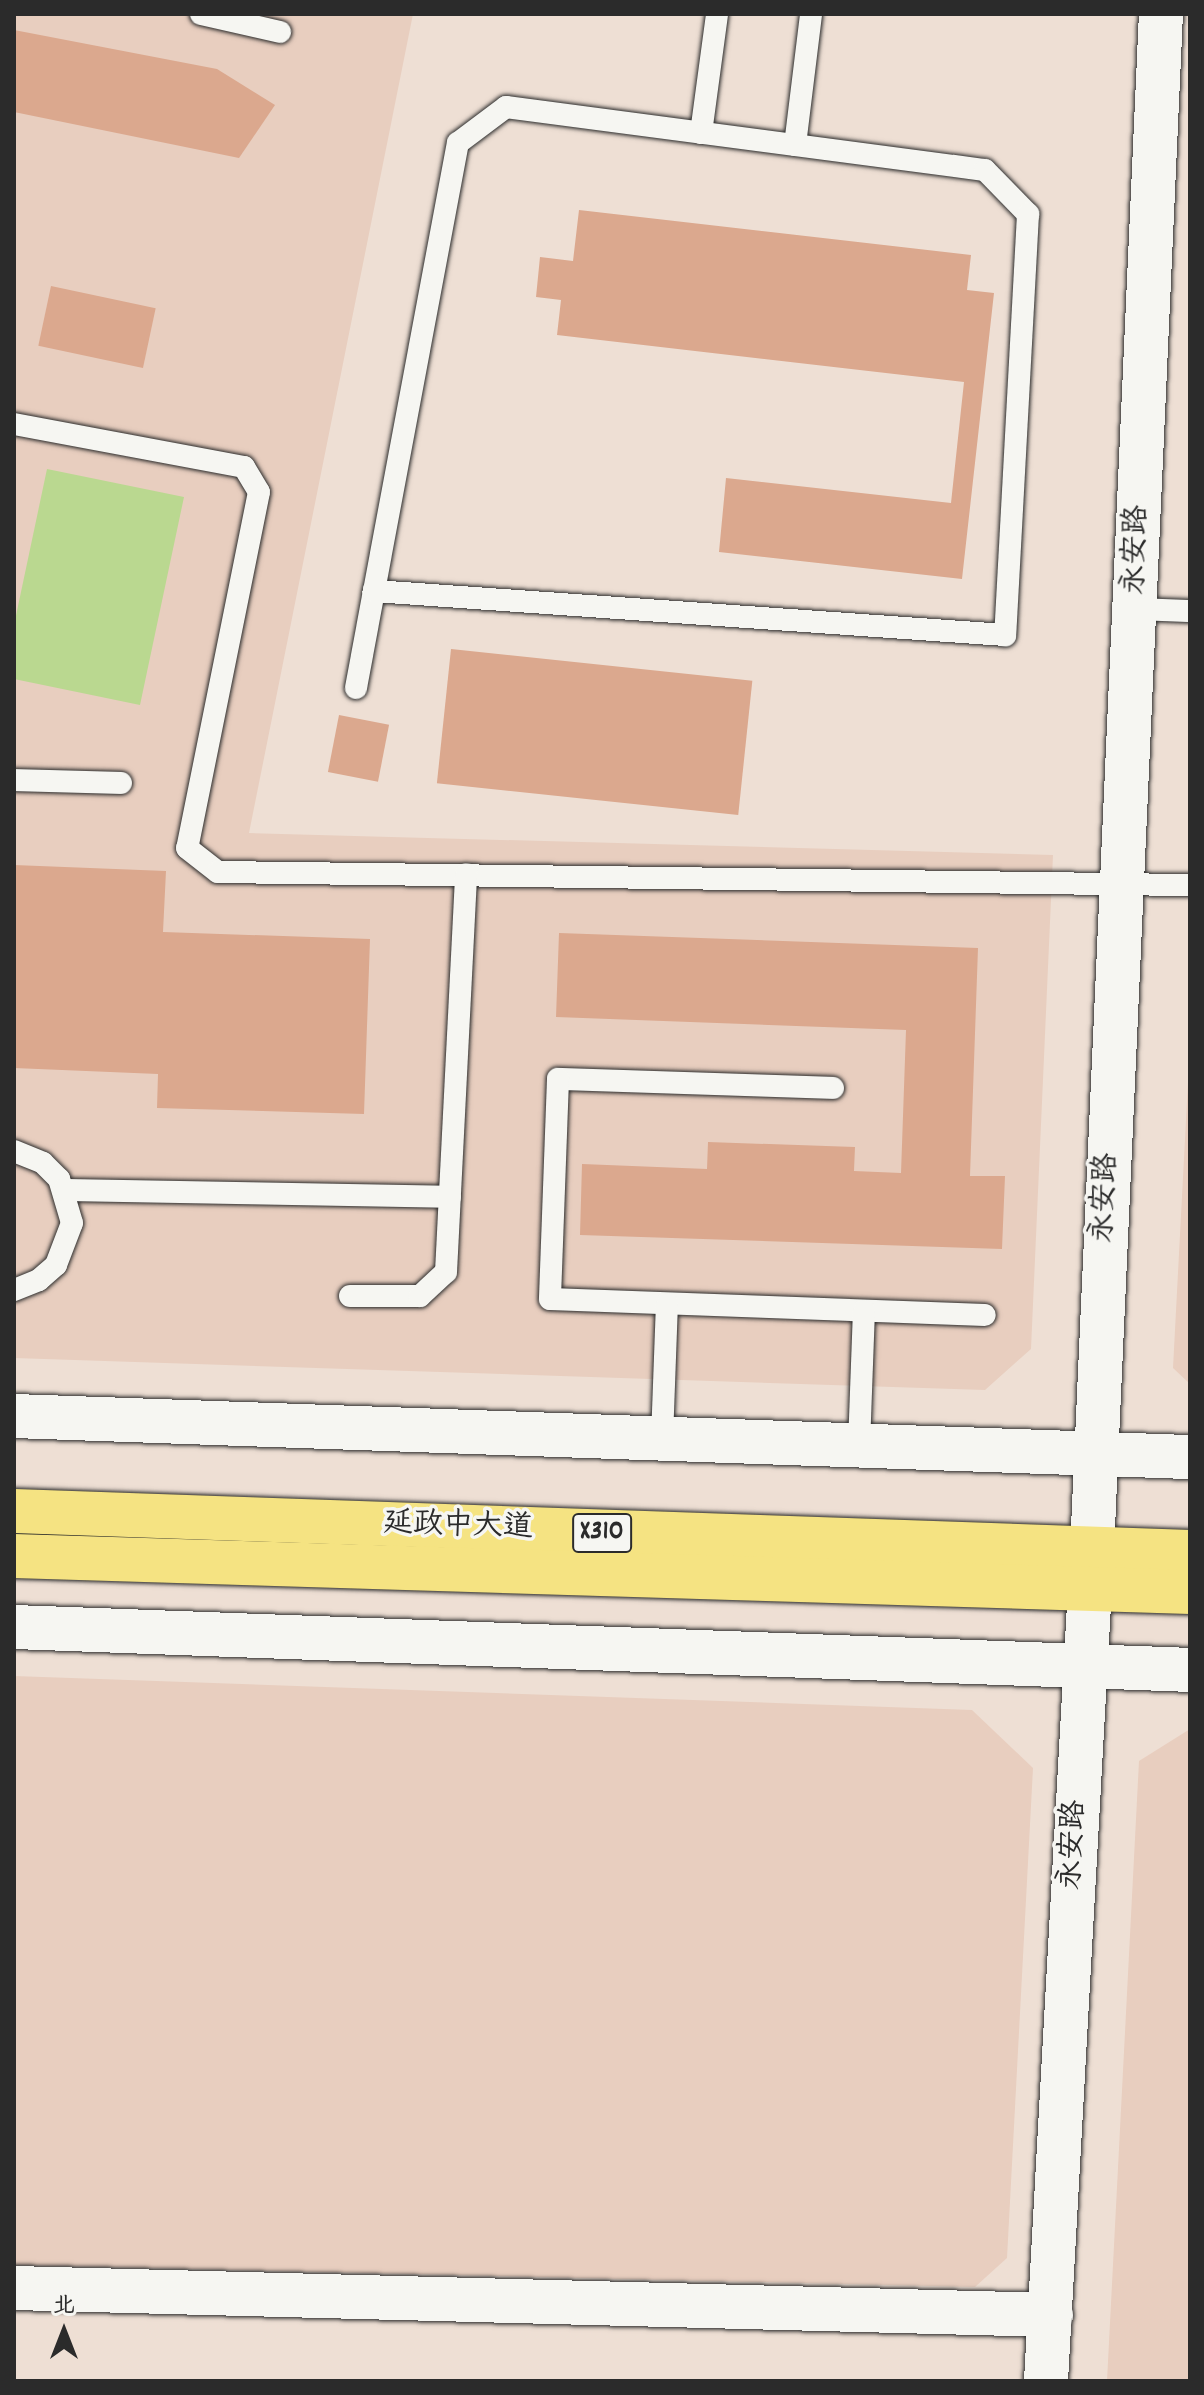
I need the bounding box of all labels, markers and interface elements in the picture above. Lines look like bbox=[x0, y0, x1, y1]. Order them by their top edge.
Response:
street label: 永安路 bbox=[1118, 504, 1158, 596]
street label: 永安路 bbox=[1087, 1152, 1127, 1244]
street label: 延政中大道 bbox=[382, 1507, 534, 1549]
road number: X310 bbox=[572, 1509, 632, 1557]
street label: 永安路 bbox=[1055, 1799, 1095, 1891]
north arrow bbox=[24, 2291, 104, 2371]
text: 北 bbox=[53, 2291, 75, 2322]

